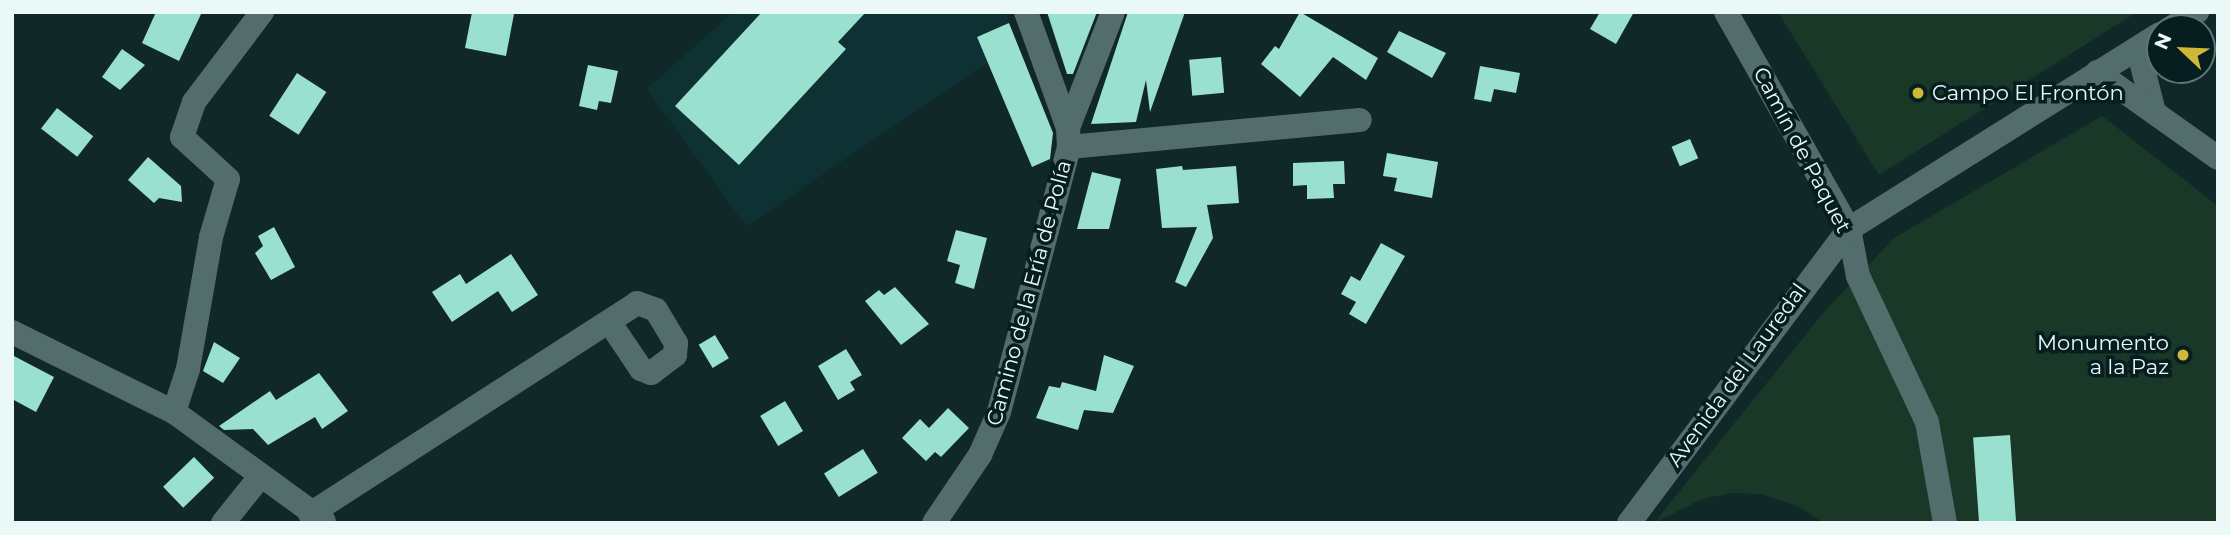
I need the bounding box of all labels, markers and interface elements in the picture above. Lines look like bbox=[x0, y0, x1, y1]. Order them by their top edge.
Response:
north arrow bbox=[2146, 14, 2216, 84]
text: N bbox=[2149, 30, 2177, 53]
street label: Camín de Paquet bbox=[1748, 63, 1856, 237]
place label: Campo El Frontón bbox=[1932, 80, 2124, 106]
marker: Campo El Frontón bbox=[1910, 85, 1926, 101]
street label: Camino de la Ería de Polía bbox=[981, 157, 1077, 429]
street label: Avenida del Lauredal bbox=[1662, 278, 1812, 472]
place label: Monumento a la Paz bbox=[2037, 330, 2169, 380]
marker: Monumento a la Paz bbox=[2175, 347, 2191, 363]

